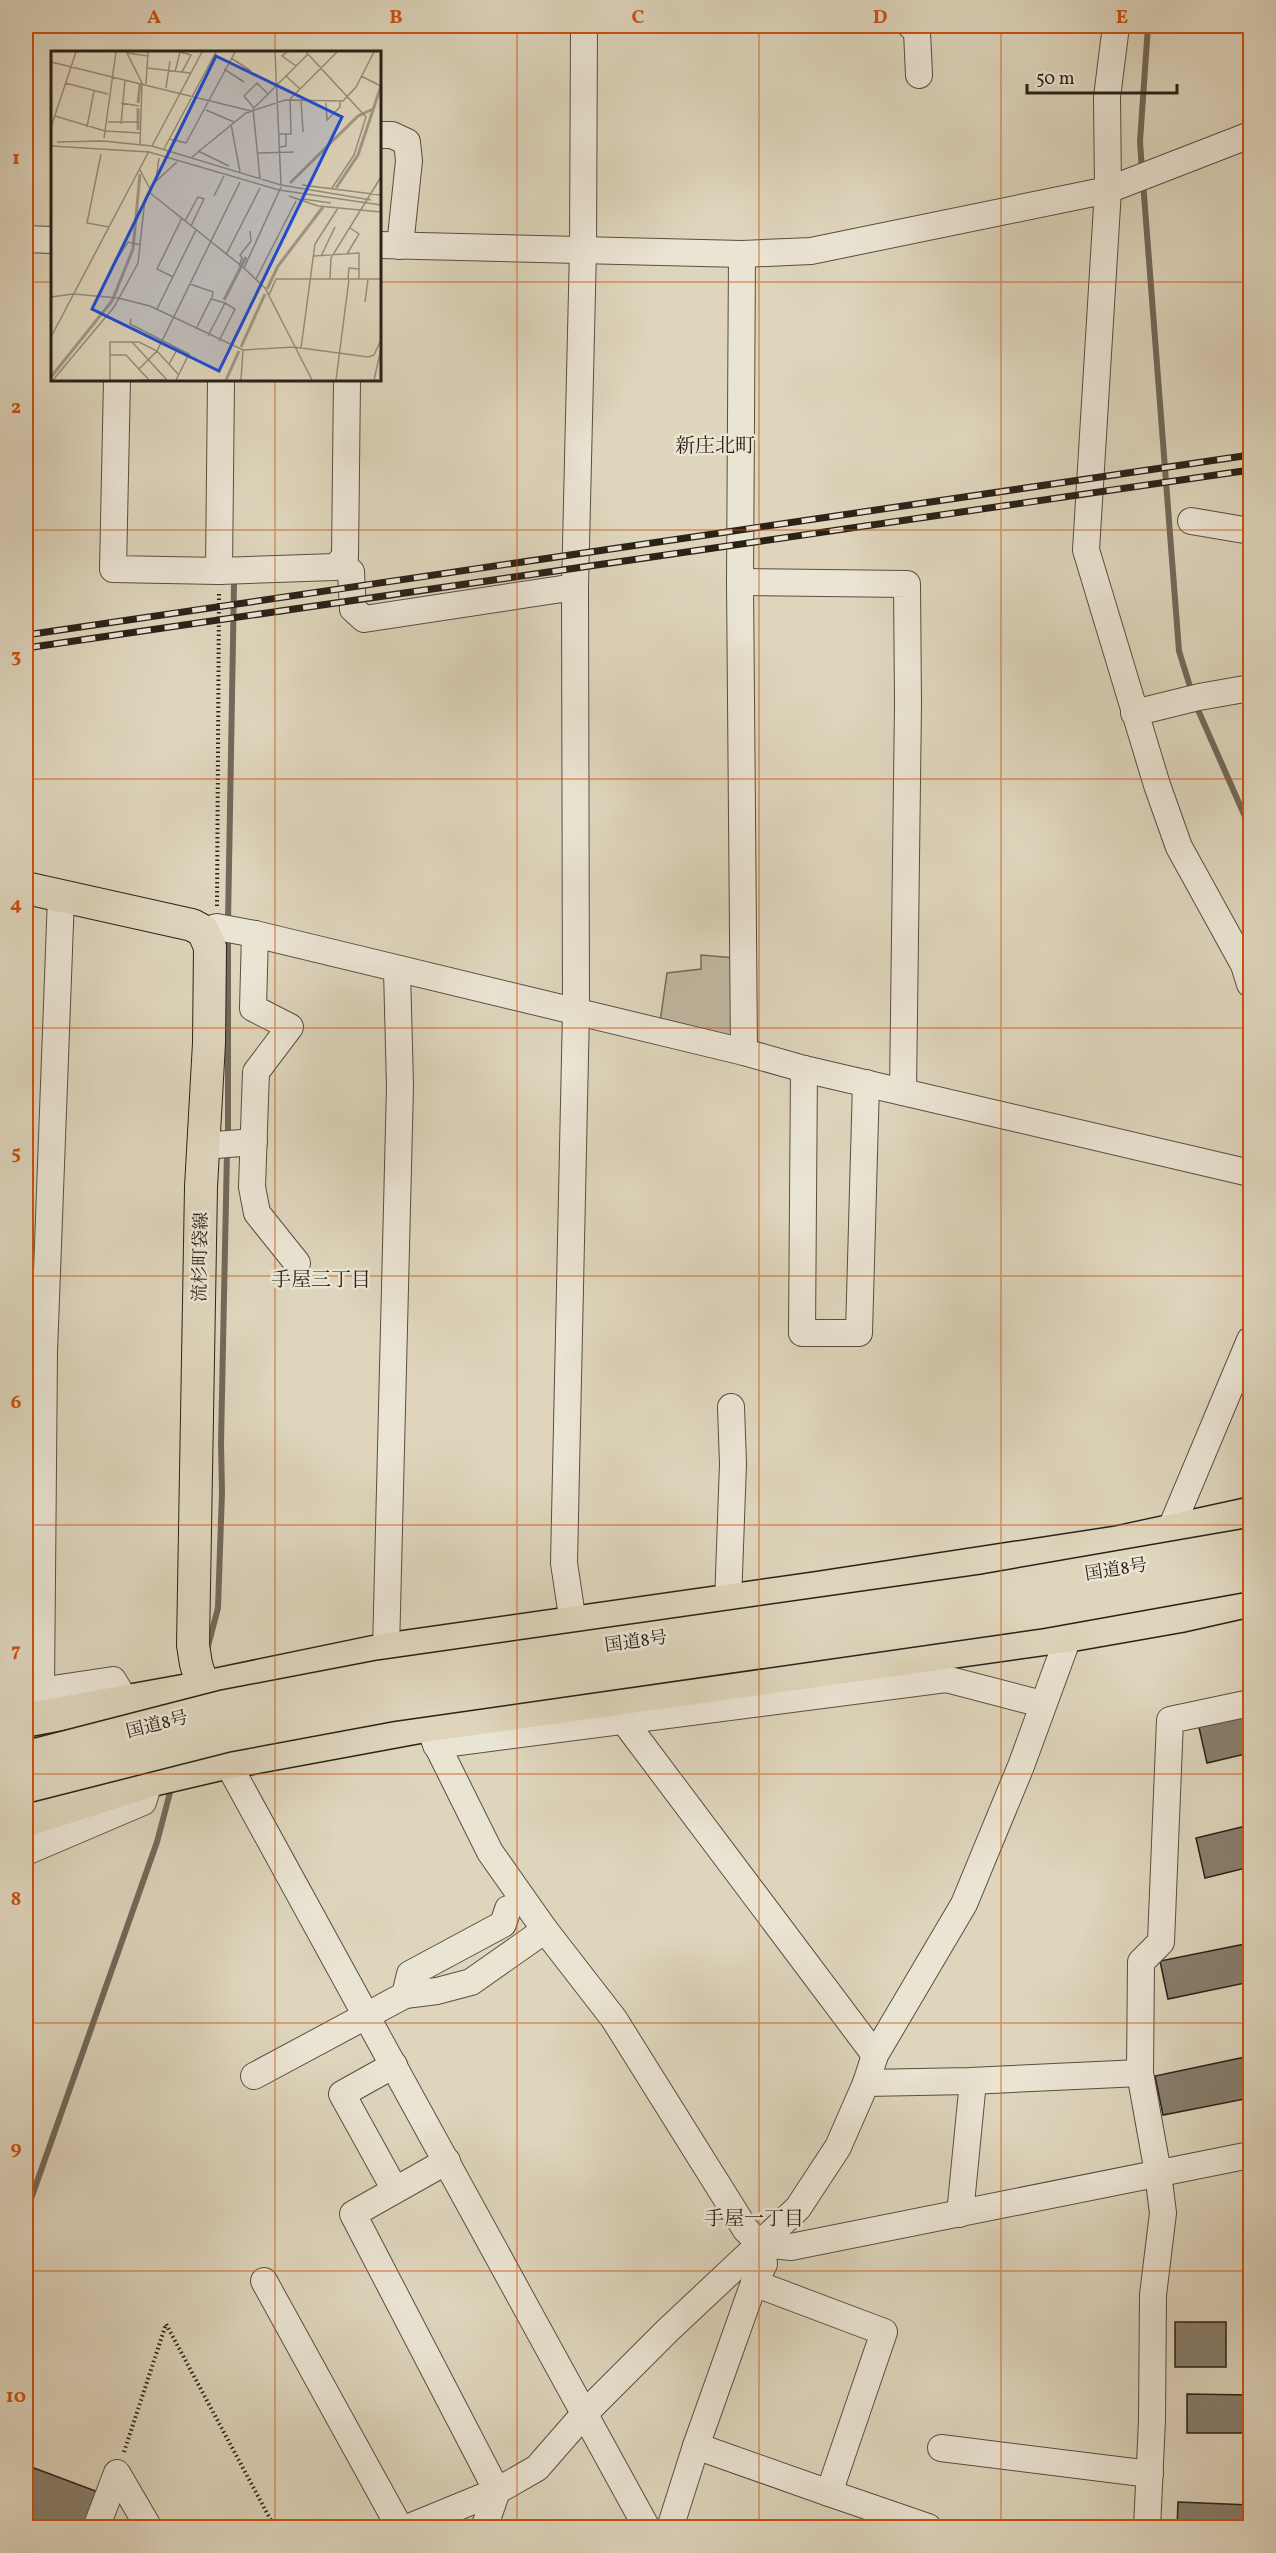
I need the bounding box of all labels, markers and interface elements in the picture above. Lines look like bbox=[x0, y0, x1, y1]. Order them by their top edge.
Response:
text: A bbox=[147, 4, 161, 32]
text: B bbox=[389, 4, 403, 32]
text: C bbox=[632, 4, 645, 32]
text: D bbox=[873, 4, 887, 32]
text: E bbox=[1116, 4, 1128, 32]
inset map bbox=[51, 51, 381, 381]
scale bar bbox=[1027, 57, 1177, 95]
text: 50 m bbox=[1036, 67, 1075, 92]
text: 1 bbox=[12, 145, 20, 173]
text: 2 bbox=[11, 394, 21, 422]
district label: 新庄北町 bbox=[675, 433, 755, 461]
text: 3 bbox=[11, 643, 21, 671]
text: 4 bbox=[10, 891, 22, 919]
text: 5 bbox=[11, 1140, 21, 1168]
street label: 流杉町袋線 bbox=[188, 1212, 215, 1302]
district label: 手屋三丁目 bbox=[271, 1267, 371, 1295]
text: 6 bbox=[11, 1389, 22, 1417]
street label: 国道8号 bbox=[1083, 1553, 1149, 1588]
street label: 国道8号 bbox=[603, 1626, 669, 1659]
text: 7 bbox=[11, 1637, 21, 1665]
street label: 国道8号 bbox=[124, 1706, 191, 1745]
text: 8 bbox=[11, 1886, 21, 1914]
text: 9 bbox=[10, 2135, 22, 2163]
district label: 手屋一丁目 bbox=[704, 2206, 804, 2234]
text: 10 bbox=[6, 2383, 26, 2411]

